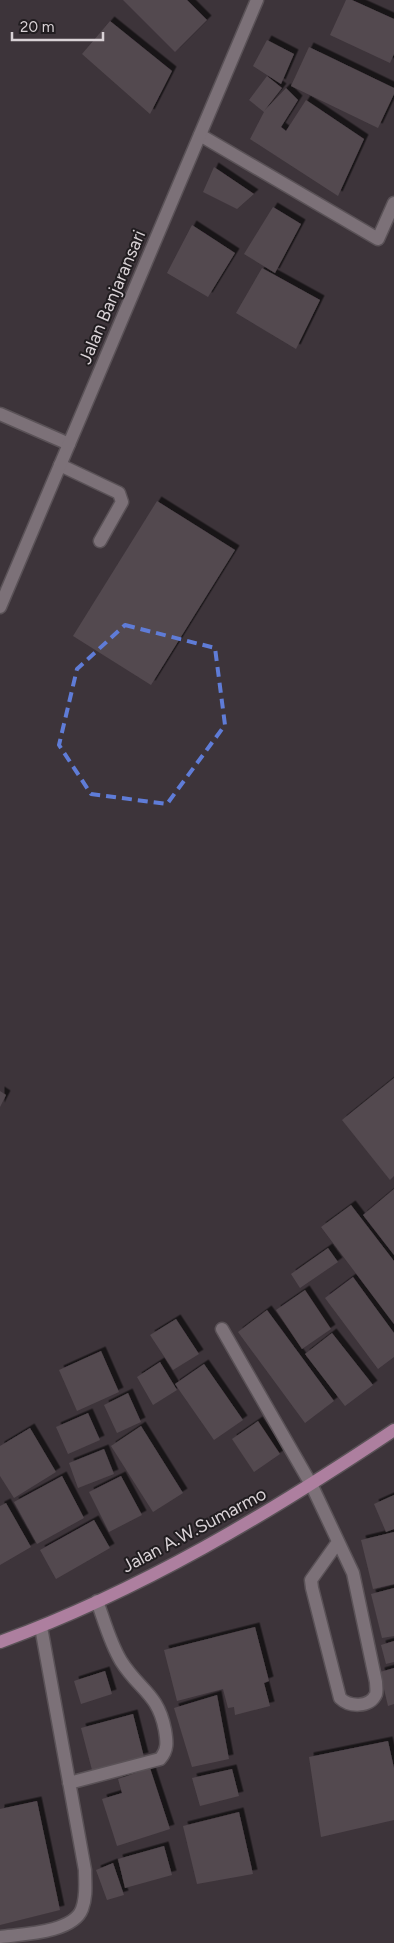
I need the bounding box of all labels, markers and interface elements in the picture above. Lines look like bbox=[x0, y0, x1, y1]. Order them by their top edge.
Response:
scale bar bbox=[12, 10, 104, 42]
text: 20 m bbox=[20, 18, 54, 36]
street label: Jalan Banjaransari bbox=[74, 227, 150, 367]
street label: Jalan A.W.Sumarmo bbox=[118, 1483, 270, 1577]

